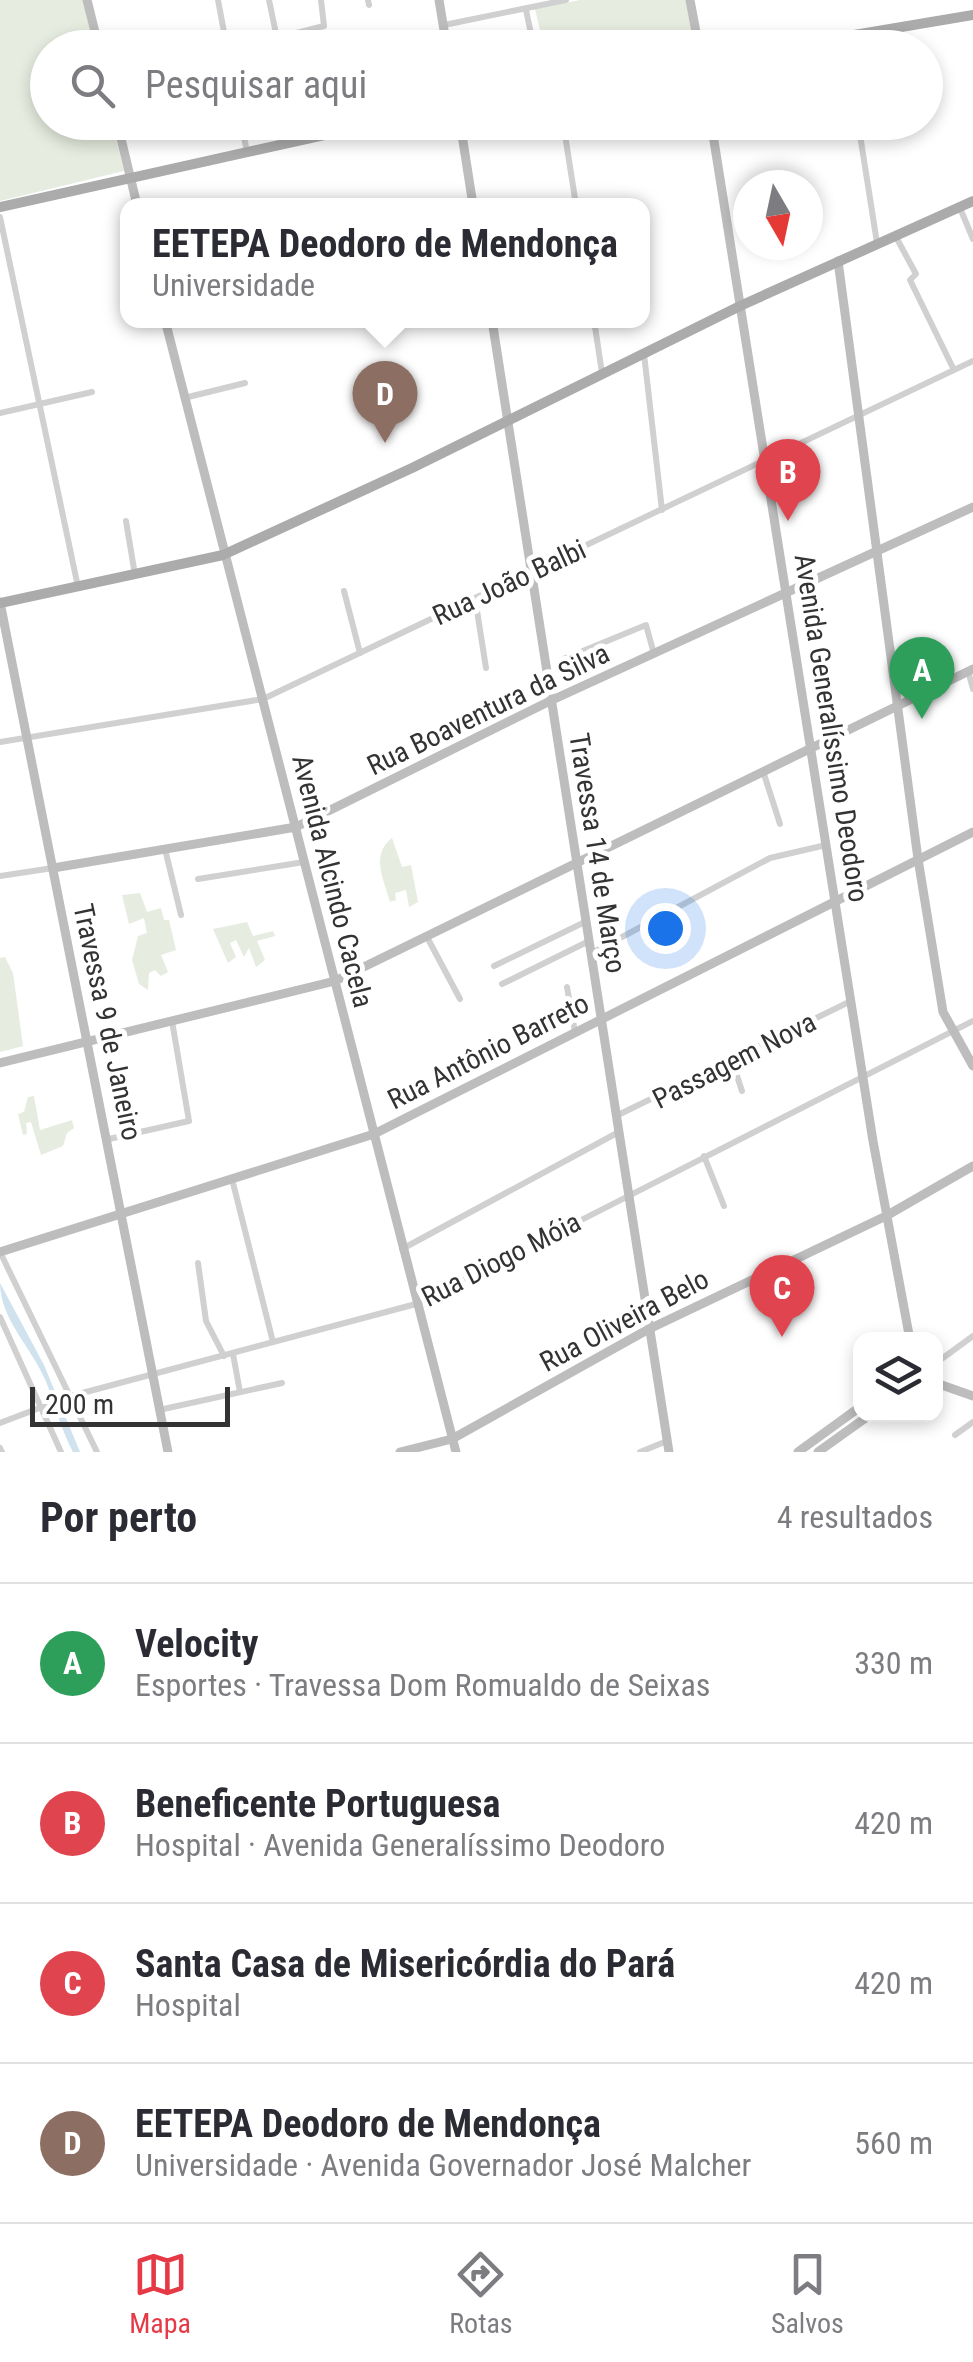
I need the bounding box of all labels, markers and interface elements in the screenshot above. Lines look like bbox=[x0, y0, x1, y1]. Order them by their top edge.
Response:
search box bbox=[30, 30, 943, 140]
icon: search bbox=[65, 58, 120, 113]
text: Pesquisar aqui bbox=[145, 63, 367, 107]
north arrow bbox=[733, 170, 823, 260]
popup bbox=[120, 198, 650, 328]
text: EETEPA Deodoro de Mendonça bbox=[152, 222, 618, 266]
text: Universidade bbox=[152, 266, 315, 304]
pin: D bbox=[352, 360, 418, 443]
pin: B bbox=[756, 438, 820, 521]
street label: Rua João Balbi bbox=[427, 533, 591, 632]
street label: Avenida Generalíssimo Deodoro bbox=[788, 552, 875, 904]
street label: Rua Boaventura da Silva bbox=[362, 636, 615, 782]
pin: A bbox=[890, 636, 954, 719]
street label: Travessa 14 de Março bbox=[562, 731, 633, 975]
street label: Avenida Alcindo Cacela bbox=[285, 751, 380, 1011]
street label: Travessa 9 de Janeiro bbox=[66, 901, 149, 1143]
your location bbox=[640, 903, 691, 954]
street label: Rua Antônio Barreto bbox=[382, 987, 594, 1116]
street label: Passagem Nova bbox=[647, 1005, 821, 1116]
street label: Rua Diogo Móia bbox=[416, 1205, 586, 1314]
pin: C bbox=[750, 1254, 814, 1337]
street label: Rua Oliveira Belo bbox=[534, 1262, 714, 1379]
map controls bbox=[853, 1332, 943, 1422]
button: layers bbox=[853, 1332, 943, 1422]
scale bar bbox=[30, 1382, 230, 1426]
text: 200 m bbox=[45, 1388, 114, 1421]
text: Por perto bbox=[40, 1493, 197, 1542]
text: 4 resultados bbox=[777, 1498, 933, 1536]
text: Velocity bbox=[135, 1622, 258, 1666]
text: A bbox=[63, 1644, 82, 1682]
text: 330 m bbox=[854, 1644, 933, 1682]
text: Esportes · Travessa Dom Romualdo de Seixas bbox=[135, 1666, 710, 1704]
text: Beneficente Portuguesa bbox=[135, 1782, 500, 1826]
text: B bbox=[64, 1804, 81, 1842]
text: 420 m bbox=[854, 1804, 933, 1842]
text: Hospital · Avenida Generalíssimo Deodoro bbox=[135, 1826, 665, 1864]
text: Santa Casa de Misericórdia do Pará bbox=[135, 1942, 675, 1986]
text: C bbox=[63, 1964, 82, 2002]
text: 420 m bbox=[854, 1964, 933, 2002]
text: Hospital bbox=[135, 1986, 241, 2024]
text: EETEPA Deodoro de Mendonça bbox=[135, 2102, 601, 2146]
text: D bbox=[63, 2124, 82, 2162]
text: 560 m bbox=[854, 2124, 933, 2162]
text: Universidade · Avenida Governador José Malcher bbox=[135, 2146, 751, 2184]
tab: Mapa bbox=[129, 2247, 191, 2340]
tab: Rotas bbox=[449, 2247, 513, 2340]
tab: Salvos bbox=[771, 2247, 844, 2340]

